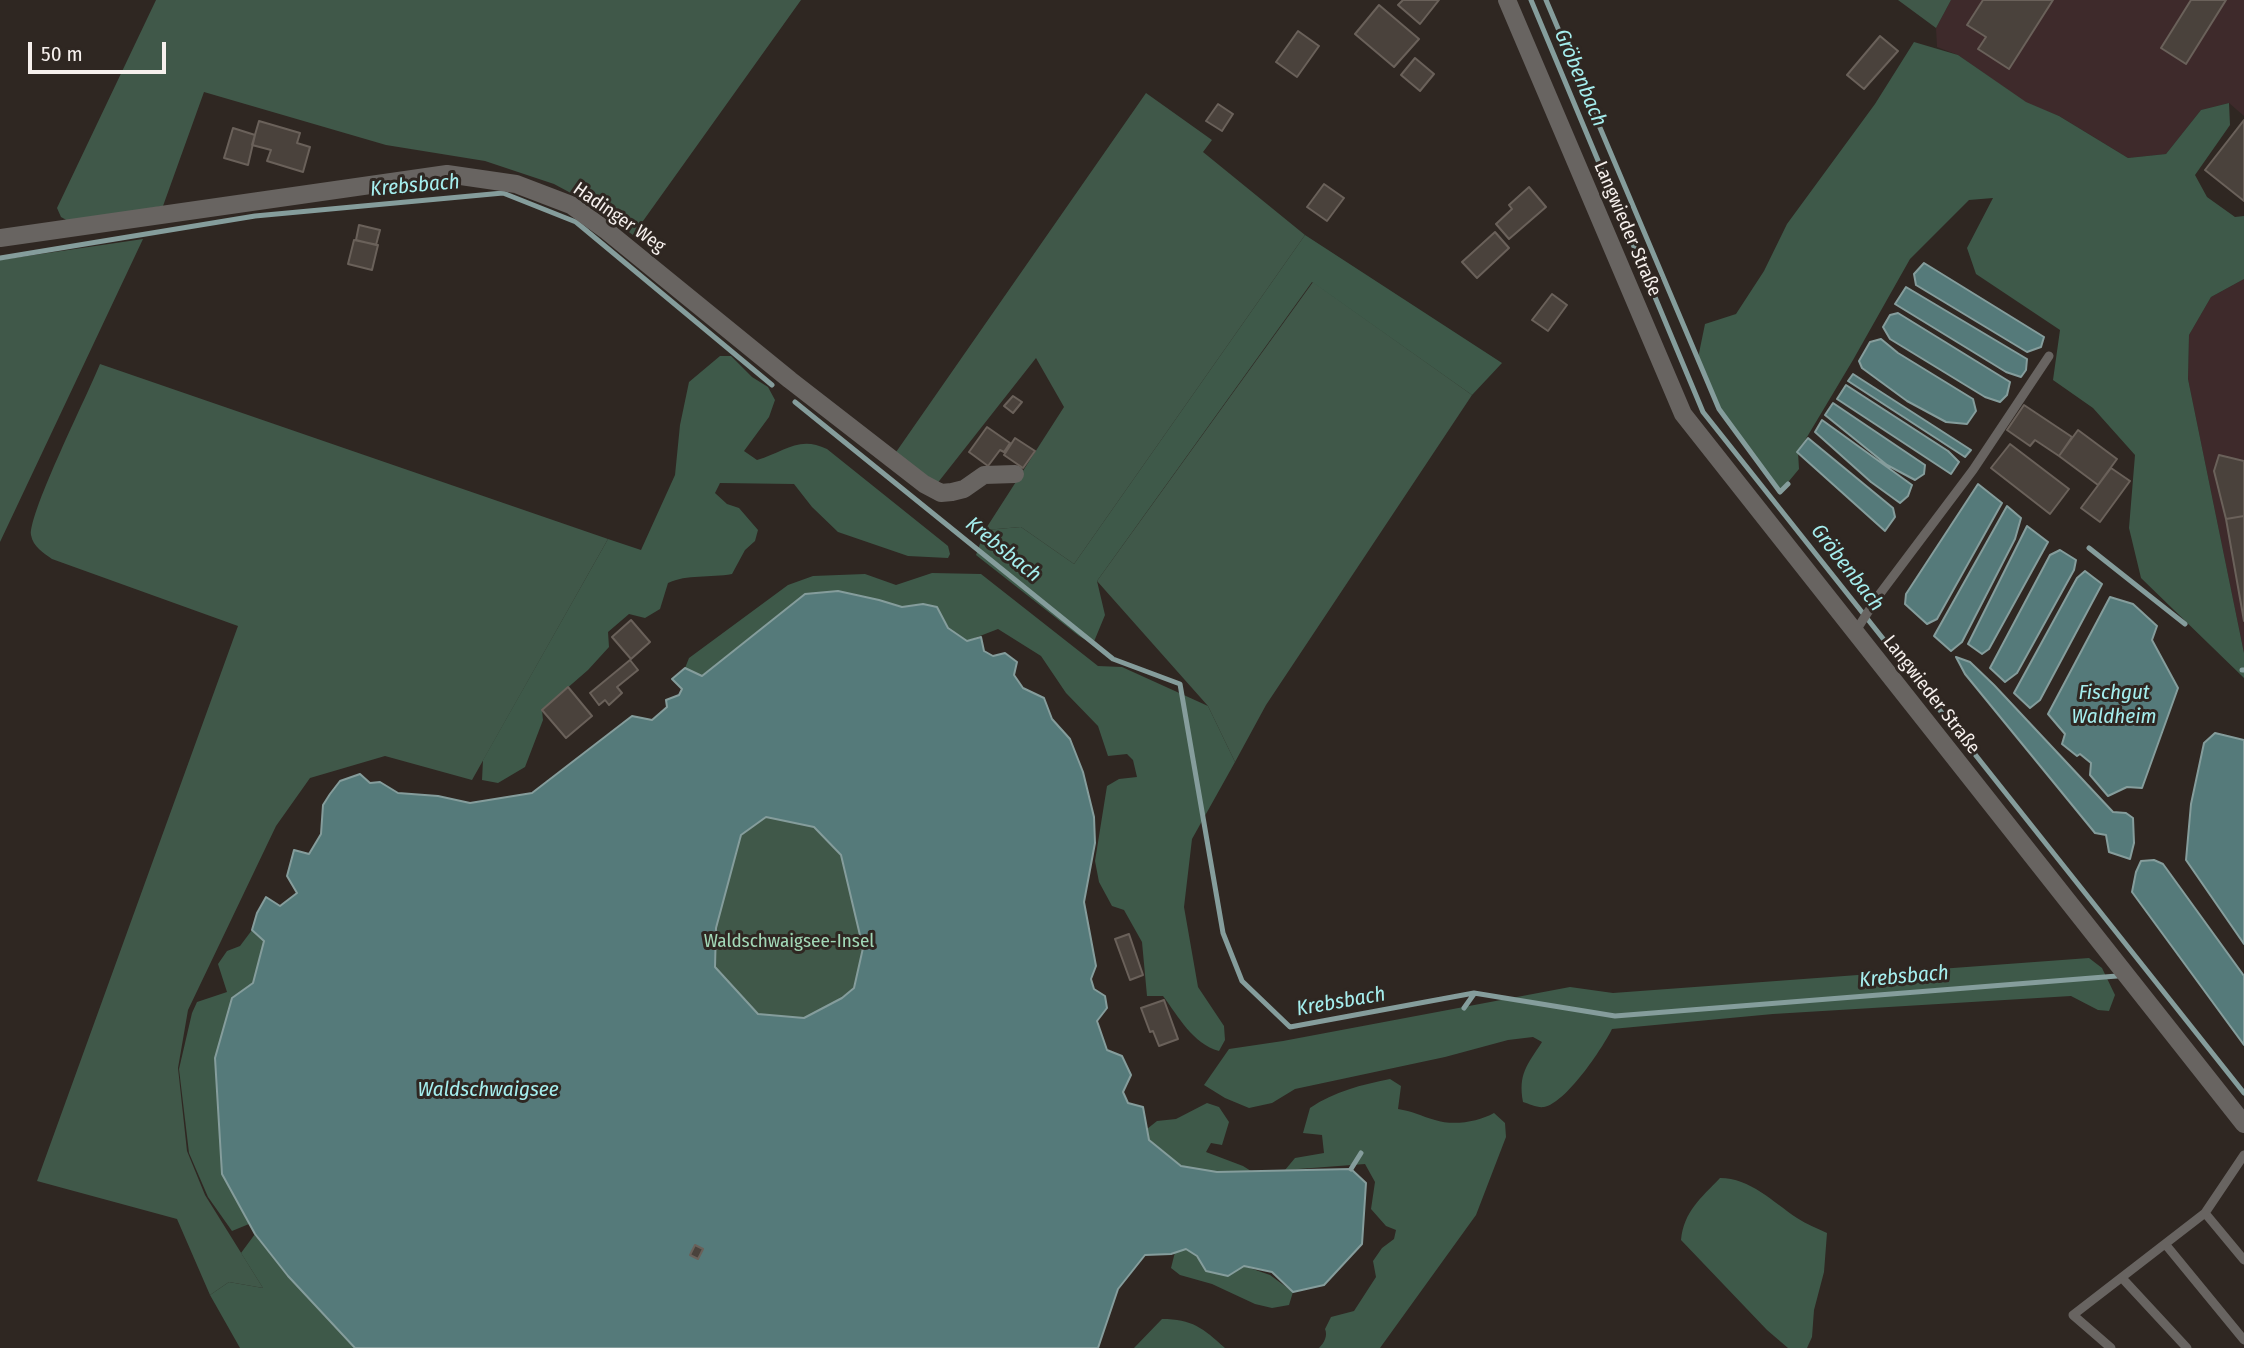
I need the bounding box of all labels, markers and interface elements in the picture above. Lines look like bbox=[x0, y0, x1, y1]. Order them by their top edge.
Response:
water label: Gröbenbach bbox=[1548, 25, 1612, 131]
scale bar bbox=[32, 28, 170, 72]
text: 50 m bbox=[41, 41, 83, 67]
street label: Langwieder Straße bbox=[1588, 158, 1666, 300]
water label: Krebsbach bbox=[369, 170, 461, 202]
street label: Hadinger Weg bbox=[569, 178, 669, 258]
water label: Krebsbach bbox=[960, 512, 1046, 588]
water label: Gröbenbach bbox=[1805, 519, 1889, 617]
street label: Langwieder Straße bbox=[1878, 631, 1984, 759]
water label: Fischgut Waldheim bbox=[2071, 680, 2157, 730]
park label: Waldschwaigsee-Insel bbox=[704, 931, 874, 953]
water label: Krebsbach bbox=[1858, 961, 1950, 993]
water label: Krebsbach bbox=[1295, 982, 1387, 1022]
water label: Waldschwaigsee bbox=[417, 1077, 559, 1103]

